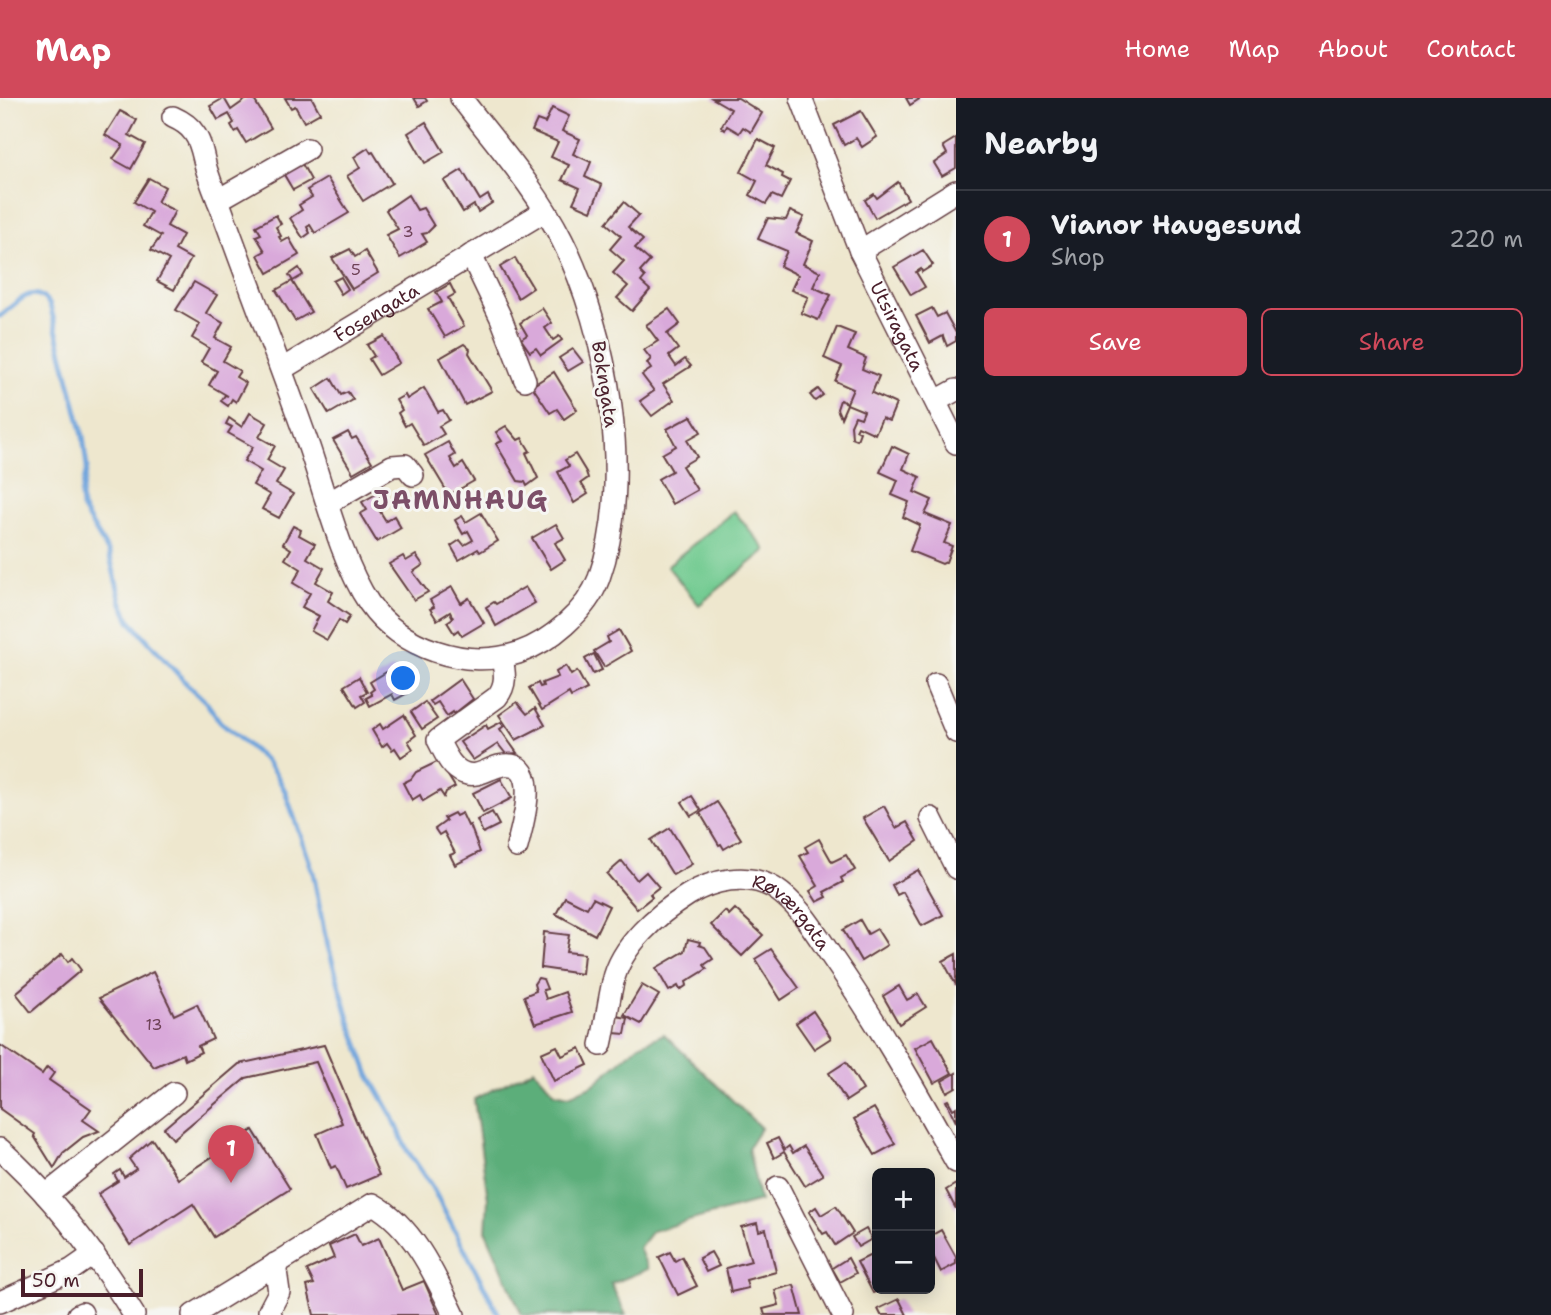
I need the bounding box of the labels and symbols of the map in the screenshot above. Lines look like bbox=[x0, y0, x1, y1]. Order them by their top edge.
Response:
house number: 3 bbox=[402, 221, 414, 242]
house number: 5 bbox=[351, 259, 361, 280]
street label: Fosengata bbox=[329, 277, 424, 348]
street label: Utsiragata bbox=[865, 277, 931, 375]
street label: Bokngata bbox=[586, 339, 624, 429]
district label: JAMNHAUG bbox=[373, 482, 549, 517]
your location bbox=[386, 661, 420, 695]
street label: Røværgata bbox=[750, 868, 837, 955]
house number: 13 bbox=[145, 1014, 163, 1035]
pin: 1 bbox=[208, 1125, 254, 1183]
scale bar bbox=[21, 1266, 144, 1298]

